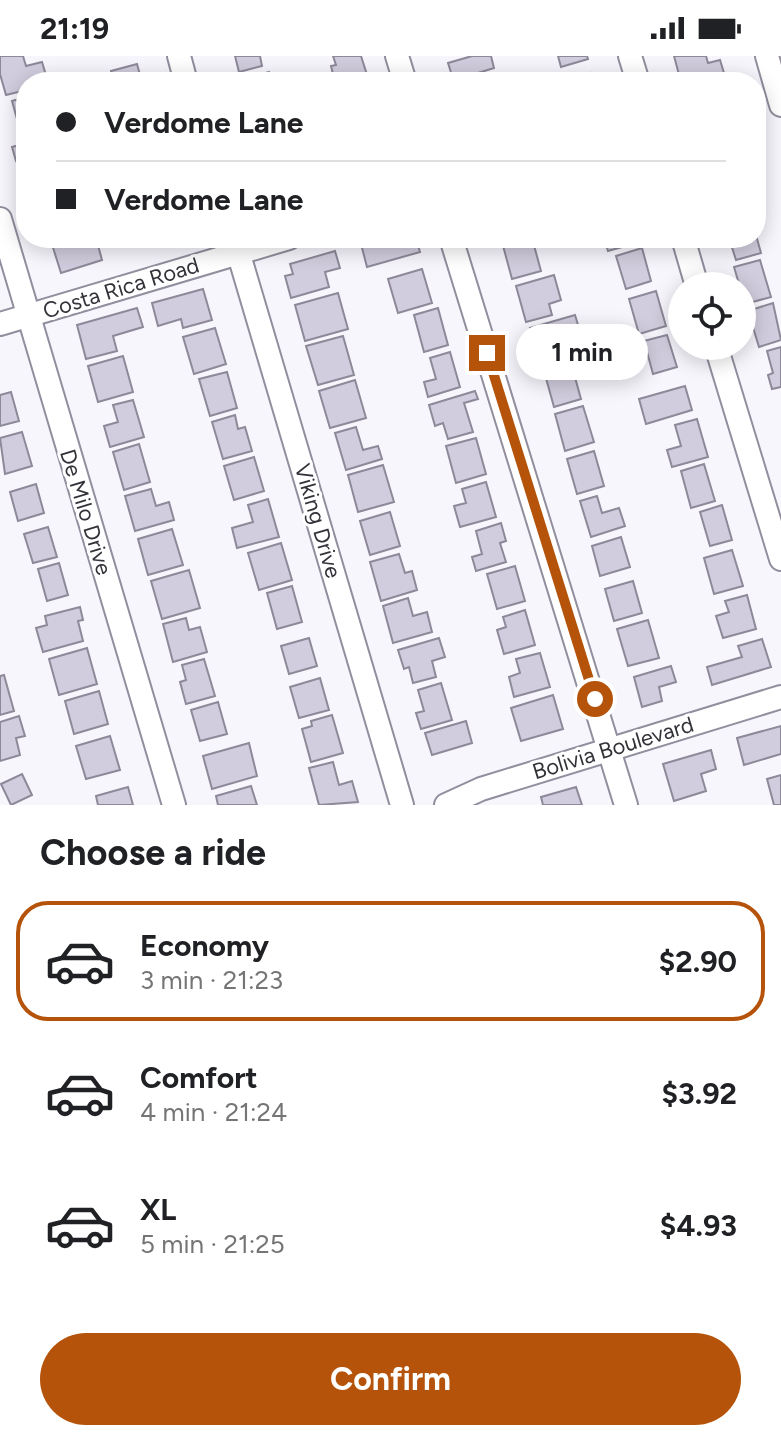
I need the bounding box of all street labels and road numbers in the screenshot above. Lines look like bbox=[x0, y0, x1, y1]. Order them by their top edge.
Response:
street label: Costa Rica Road bbox=[40, 251, 202, 325]
street label: De Milo Drive bbox=[54, 446, 118, 578]
street label: Viking Drive bbox=[289, 461, 347, 581]
street label: Bolivia Boulevard bbox=[529, 711, 697, 785]

